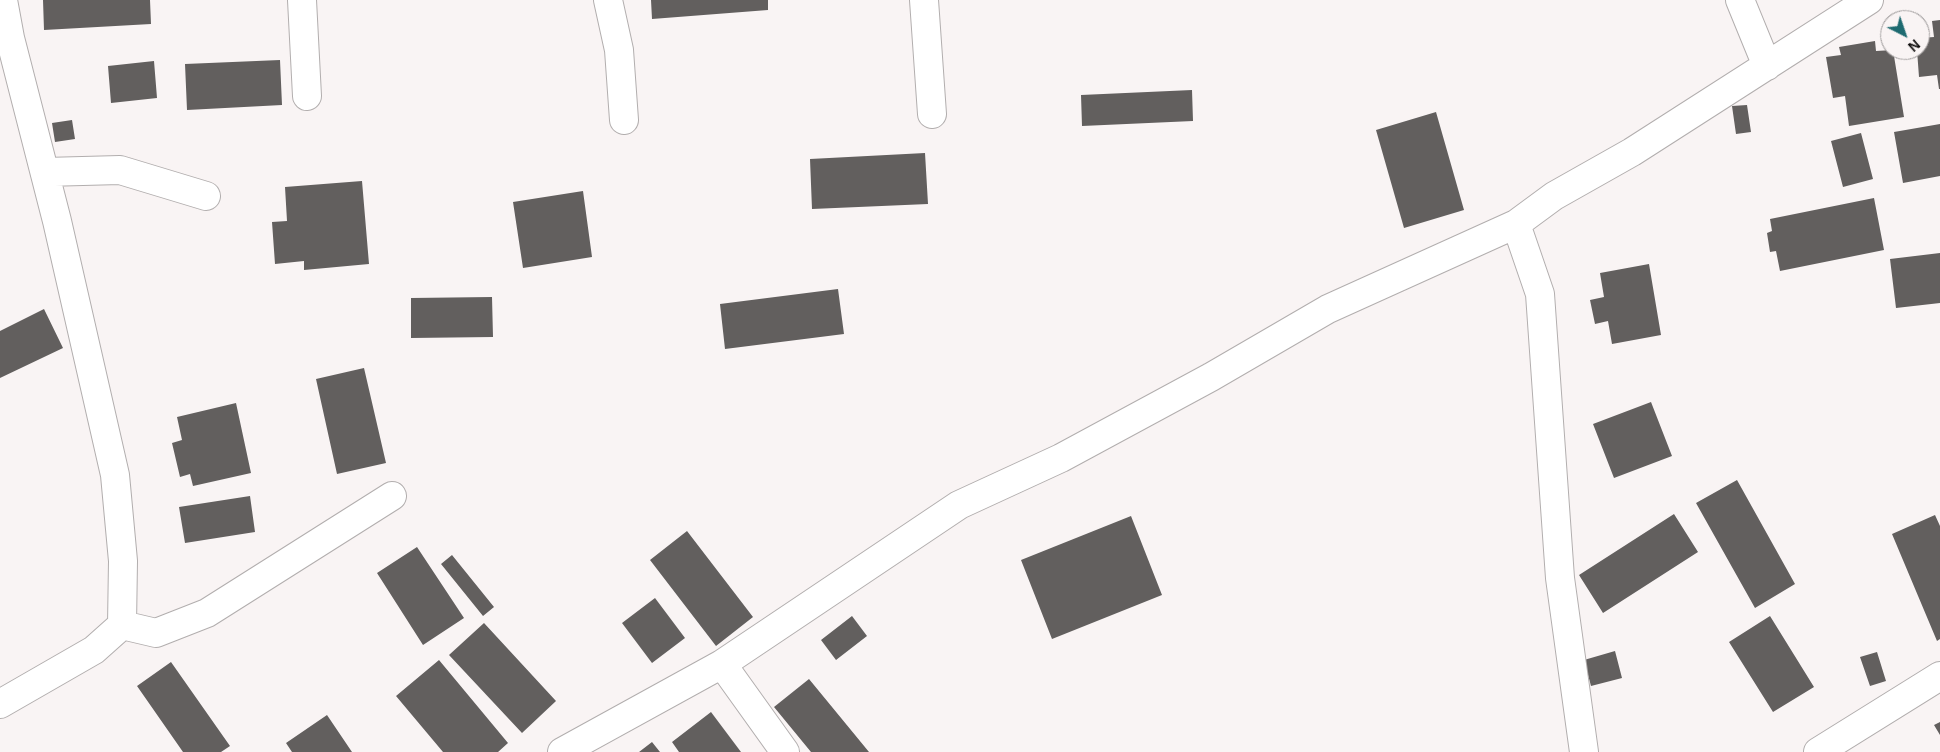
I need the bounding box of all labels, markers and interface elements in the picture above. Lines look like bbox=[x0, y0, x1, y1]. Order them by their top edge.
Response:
north arrow bbox=[1880, 10, 1930, 60]
text: N bbox=[1905, 36, 1923, 55]

